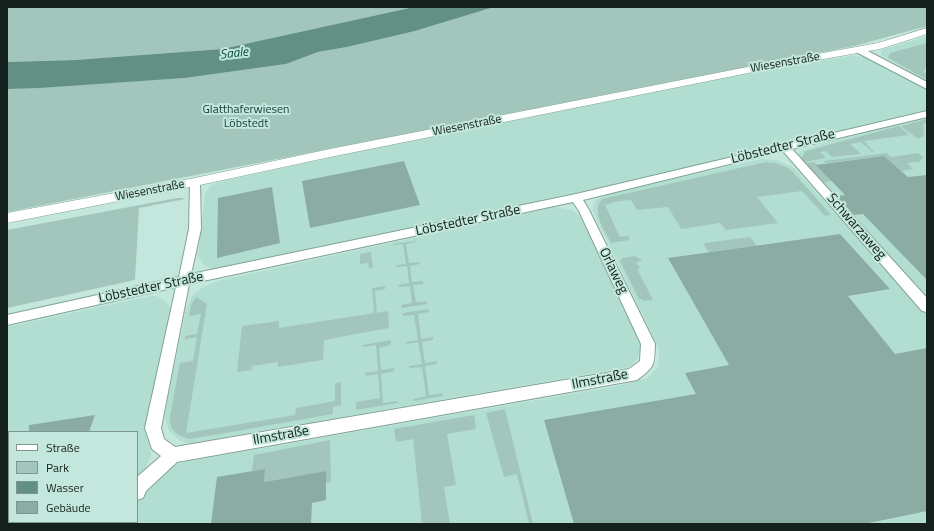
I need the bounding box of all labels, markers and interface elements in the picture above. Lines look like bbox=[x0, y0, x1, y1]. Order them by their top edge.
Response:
water label: Saale bbox=[219, 45, 249, 63]
street label: Wiesenstraße bbox=[749, 50, 821, 76]
park label: Glatthaferwiesen Löbstedt bbox=[202, 103, 290, 131]
street label: Wiesenstraße bbox=[431, 112, 503, 140]
street label: Löbstedter Straße bbox=[729, 126, 837, 168]
street label: Wiesenstraße bbox=[114, 177, 186, 205]
street label: Schwarzaweg bbox=[823, 191, 889, 263]
street label: Löbstedter Straße bbox=[414, 202, 522, 240]
street label: Orlaweg bbox=[595, 245, 631, 297]
street label: Löbstedter Straße bbox=[97, 269, 205, 307]
street label: Ilmstraße bbox=[571, 366, 629, 394]
street label: Ilmstraße bbox=[252, 423, 310, 449]
legend bbox=[8, 431, 138, 523]
text: Straße bbox=[46, 438, 80, 457]
text: Park bbox=[46, 458, 69, 477]
text: Wasser bbox=[46, 478, 84, 497]
text: Gebäude bbox=[46, 498, 91, 517]

